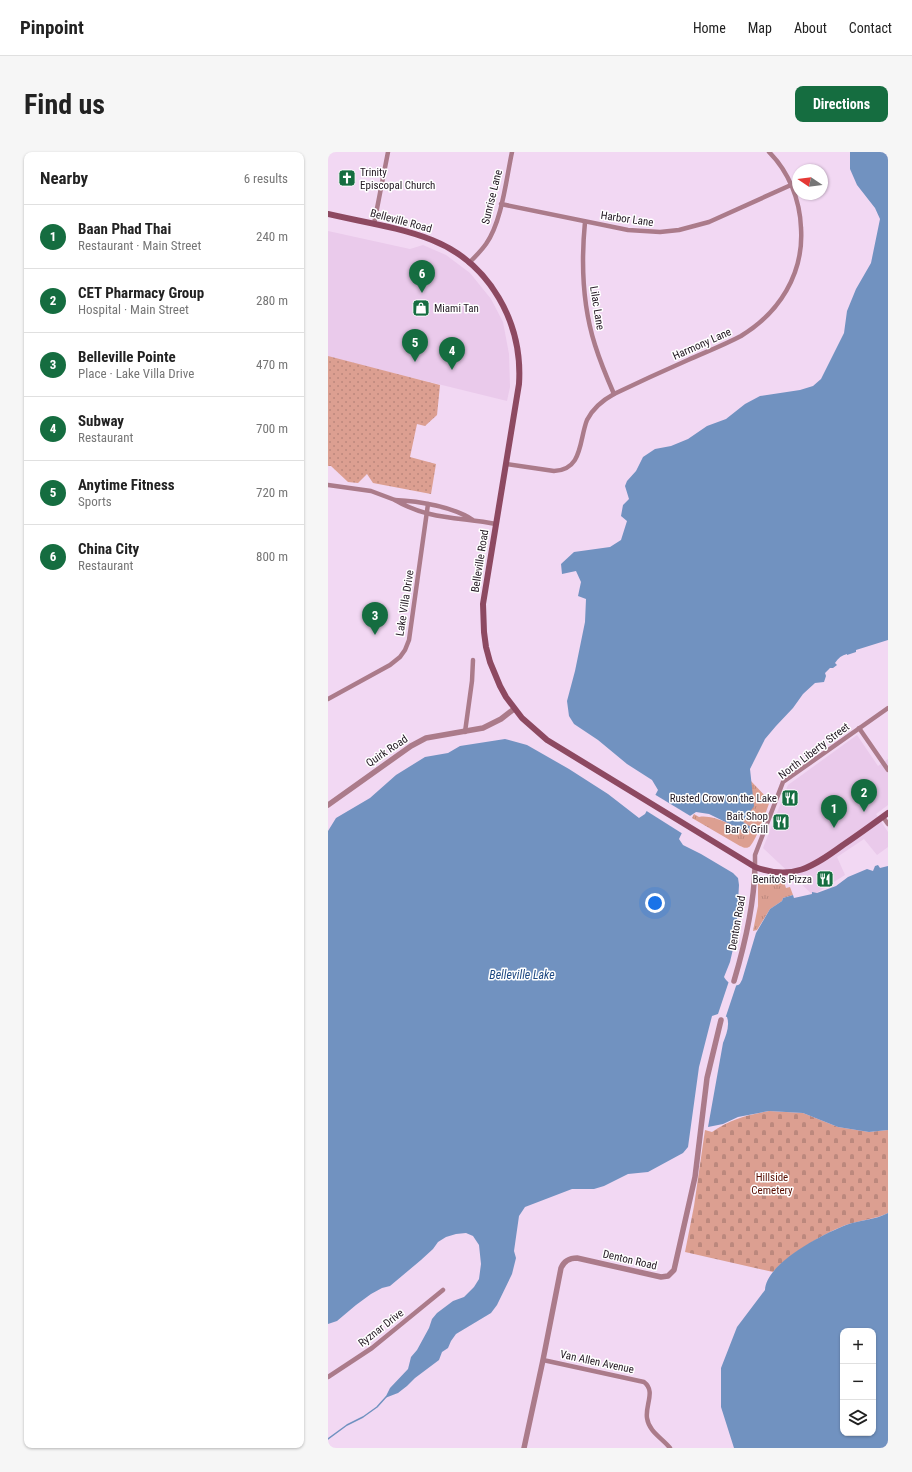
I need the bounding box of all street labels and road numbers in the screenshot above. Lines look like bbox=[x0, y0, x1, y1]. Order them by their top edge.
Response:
street label: Sunrise Lane bbox=[479, 168, 505, 226]
street label: Belleville Road bbox=[369, 207, 433, 235]
street label: Harbor Lane bbox=[600, 209, 654, 229]
street label: Lilac Lane bbox=[587, 285, 607, 331]
street label: Harmony Lane bbox=[671, 325, 733, 363]
street label: Belleville Road bbox=[469, 529, 491, 593]
street label: Lake Villa Drive bbox=[393, 569, 417, 637]
street label: North Liberty Street bbox=[776, 720, 852, 782]
street label: Quirk Road bbox=[364, 732, 410, 770]
street label: Denton Road bbox=[726, 895, 748, 951]
street label: Denton Road bbox=[602, 1247, 658, 1273]
street label: Ryznar Drive bbox=[356, 1306, 406, 1350]
street label: Van Allen Avenue bbox=[559, 1348, 635, 1376]

